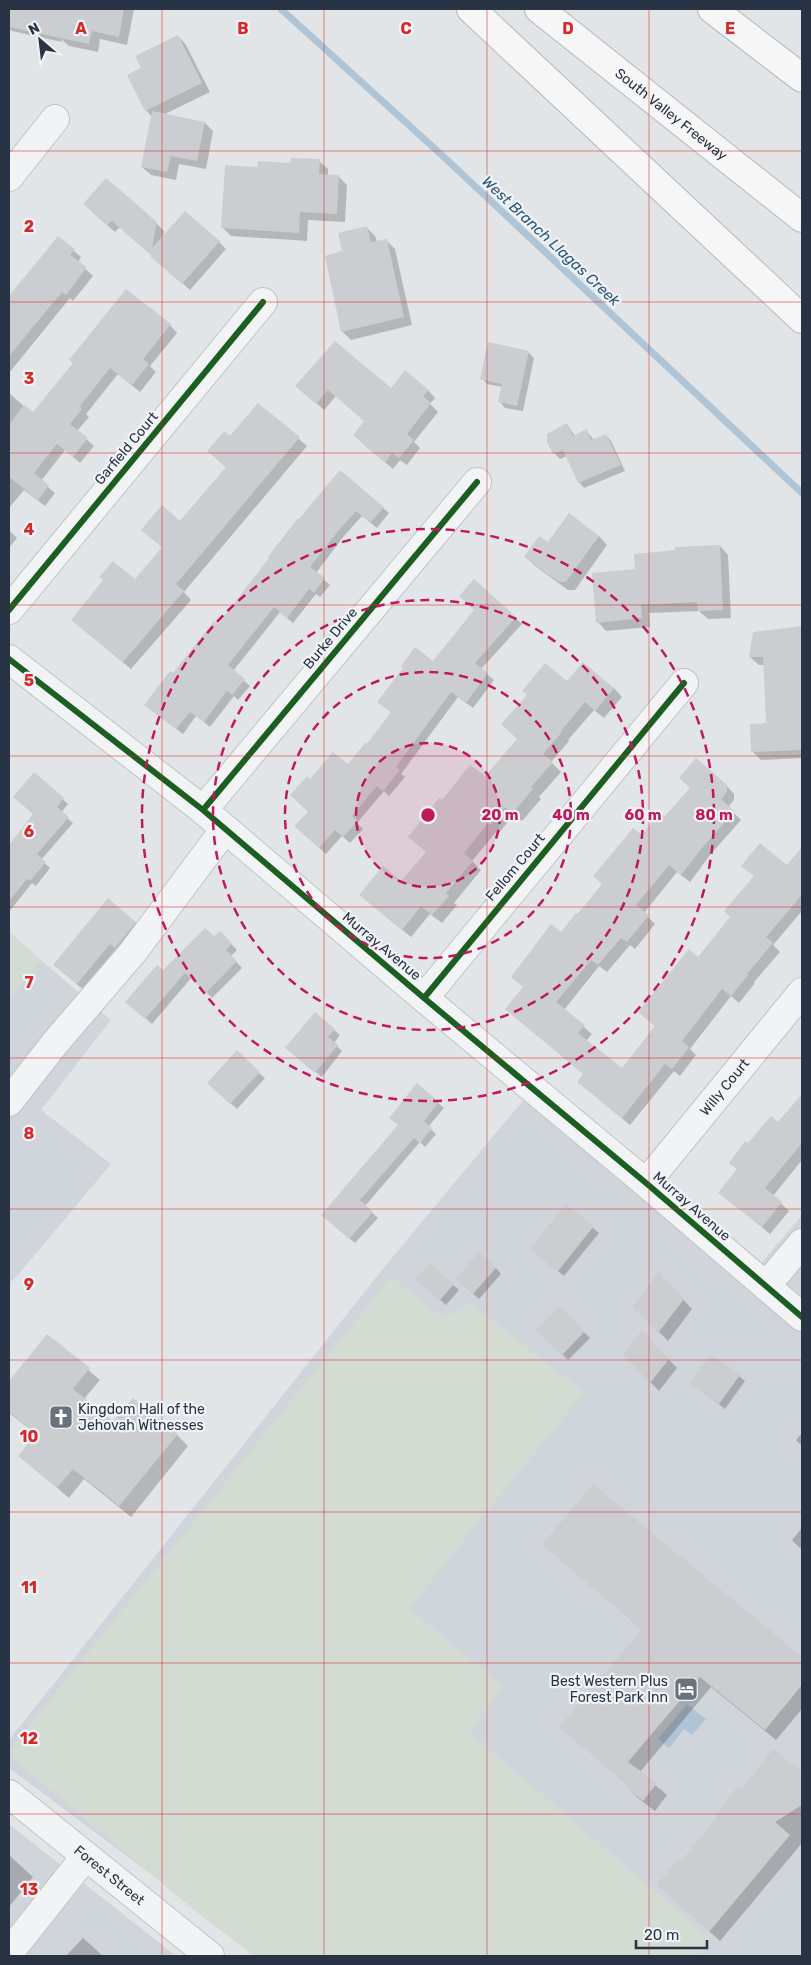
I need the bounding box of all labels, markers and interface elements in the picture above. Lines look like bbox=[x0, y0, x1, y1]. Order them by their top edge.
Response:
north arrow bbox=[15, 15, 65, 65]
text: N bbox=[26, 19, 43, 39]
text: A bbox=[75, 19, 87, 38]
text: B bbox=[237, 19, 249, 38]
text: C bbox=[400, 19, 412, 38]
text: D bbox=[562, 19, 574, 38]
text: E bbox=[725, 19, 735, 38]
street label: South Valley Freeway bbox=[611, 65, 731, 164]
water label: West Branch Llagas Creek bbox=[478, 172, 624, 310]
text: 2 bbox=[24, 217, 34, 236]
text: 3 bbox=[24, 369, 34, 388]
street label: Garfield Court bbox=[91, 408, 162, 488]
text: 4 bbox=[24, 520, 35, 539]
street label: Burke Drive bbox=[300, 604, 361, 672]
text: 5 bbox=[24, 671, 34, 690]
centre of rings bbox=[419, 806, 437, 824]
text: 20 m bbox=[482, 806, 518, 824]
text: 40 m bbox=[552, 806, 590, 824]
text: 60 m bbox=[625, 806, 661, 824]
text: 80 m bbox=[695, 806, 733, 824]
text: 6 bbox=[24, 822, 34, 841]
street label: Fellom Court bbox=[482, 830, 549, 905]
street label: Murray Avenue bbox=[339, 909, 424, 984]
text: 7 bbox=[24, 973, 34, 992]
street label: Willy Court bbox=[696, 1055, 754, 1119]
text: 8 bbox=[24, 1124, 35, 1143]
street label: Murray Avenue bbox=[649, 1168, 734, 1245]
text: 9 bbox=[24, 1275, 34, 1294]
place label: Kingdom Hall of the Jehovah Witnesses bbox=[78, 1401, 205, 1434]
church icon: Kingdom Hall of the Jehovah Witnesses bbox=[48, 1404, 74, 1430]
text: 10 bbox=[20, 1427, 39, 1446]
text: 11 bbox=[21, 1578, 37, 1597]
place label: Best Western Plus Forest Park Inn bbox=[551, 1673, 668, 1706]
hotel icon: Best Western Plus Forest Park Inn bbox=[673, 1676, 699, 1702]
text: 12 bbox=[20, 1729, 38, 1748]
street label: Forest Street bbox=[70, 1842, 148, 1909]
text: 13 bbox=[20, 1880, 38, 1899]
scale bar bbox=[636, 1918, 707, 1950]
text: 20 m bbox=[644, 1926, 679, 1944]

